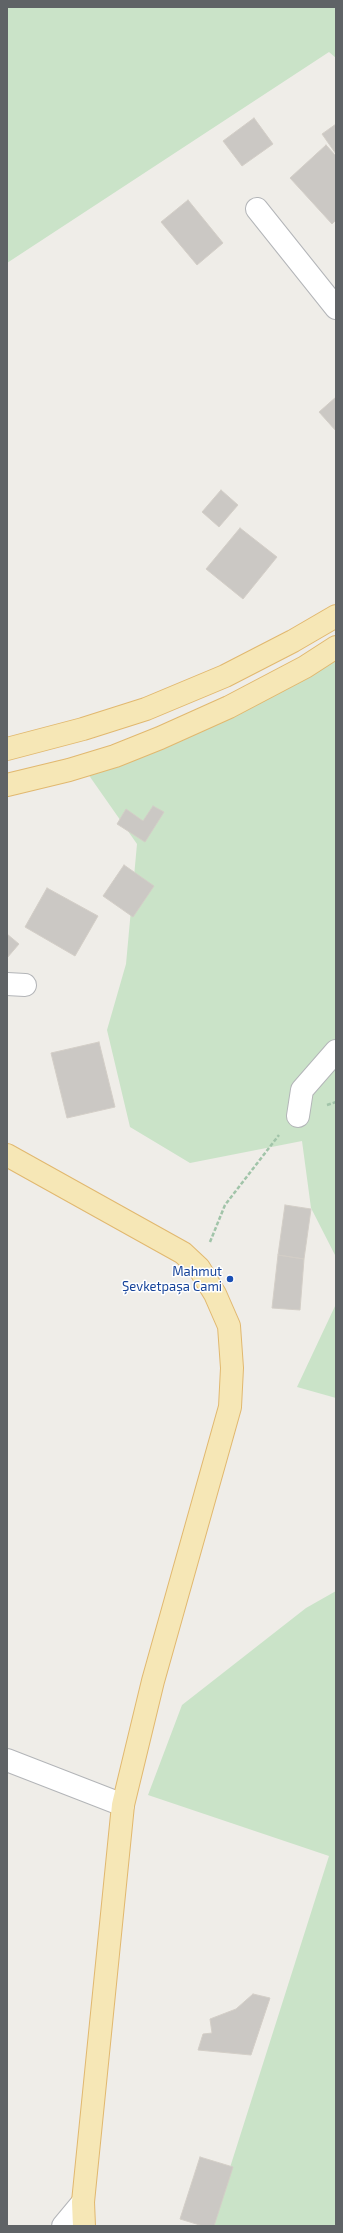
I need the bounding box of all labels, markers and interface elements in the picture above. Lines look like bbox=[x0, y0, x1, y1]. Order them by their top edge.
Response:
place label: Mahmut Şevketpaşa Cami bbox=[122, 1264, 222, 1295]
marker: Mahmut Şevketpaşa Cami bbox=[225, 1274, 235, 1284]

